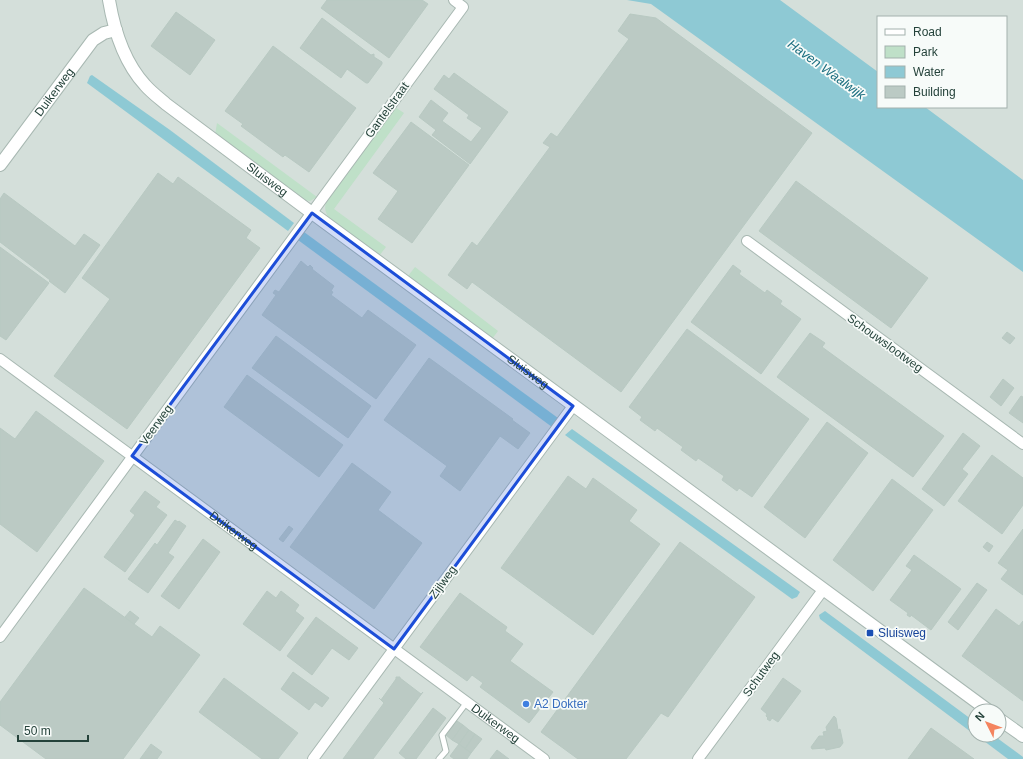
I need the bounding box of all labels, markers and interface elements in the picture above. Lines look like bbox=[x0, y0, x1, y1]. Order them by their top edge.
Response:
legend bbox=[877, 16, 1007, 108]
text: Road bbox=[913, 25, 942, 39]
water label: Haven Waalwijk bbox=[785, 36, 870, 103]
text: Park bbox=[913, 45, 939, 59]
street label: Duikerweg bbox=[32, 65, 77, 119]
text: Water bbox=[913, 65, 945, 79]
street label: Gantelstraat bbox=[362, 79, 412, 141]
text: Building bbox=[913, 85, 956, 99]
street label: Sluisweg bbox=[244, 159, 291, 199]
street label: Schouwslootweg bbox=[844, 311, 926, 375]
street label: Sluisweg bbox=[504, 352, 551, 392]
street label: Veerweg bbox=[137, 402, 175, 448]
street label: Duikerweg bbox=[207, 508, 261, 553]
street label: Zijlweg bbox=[426, 563, 460, 601]
place label: Sluisweg bbox=[878, 626, 926, 640]
marker: Sluisweg bbox=[865, 628, 875, 638]
street label: Schutweg bbox=[740, 649, 782, 699]
place label: A2 Dokter bbox=[534, 697, 587, 711]
marker: A2 Dokter bbox=[521, 699, 531, 709]
street label: Duikerweg bbox=[468, 701, 522, 746]
north arrow bbox=[967, 703, 1007, 743]
text: N bbox=[972, 709, 987, 723]
scale bar bbox=[18, 717, 88, 743]
text: 50 m bbox=[24, 724, 51, 738]

